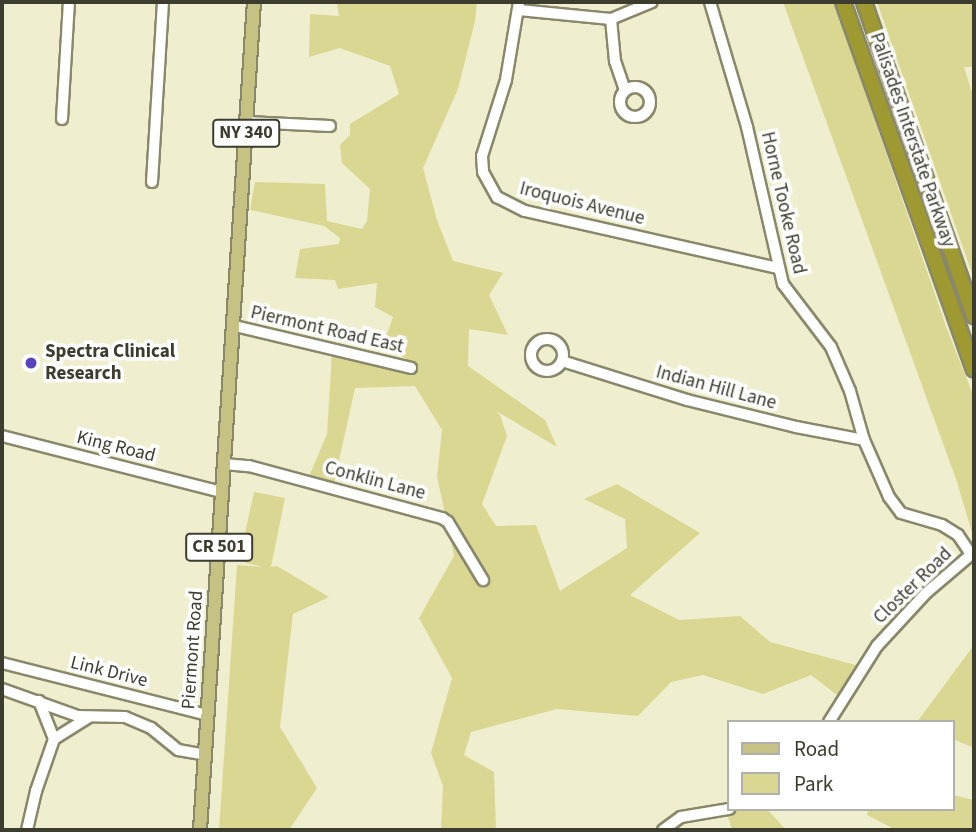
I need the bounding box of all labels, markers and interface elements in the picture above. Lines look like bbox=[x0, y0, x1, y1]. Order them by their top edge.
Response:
street label: Palisades Interstate Parkway bbox=[865, 30, 959, 250]
road number: NY 340 bbox=[211, 118, 281, 148]
street label: Horne Tooke Road bbox=[756, 130, 810, 276]
street label: Iroquois Avenue bbox=[517, 177, 647, 231]
street label: Piermont Road East bbox=[248, 301, 406, 359]
place label: Spectra Clinical Research bbox=[45, 341, 175, 385]
marker: Spectra Clinical Research bbox=[23, 355, 39, 371]
street label: Indian Hill Lane bbox=[653, 361, 779, 415]
street label: King Road bbox=[74, 426, 158, 468]
street label: Conklin Lane bbox=[322, 457, 428, 505]
road number: CR 501 bbox=[184, 532, 254, 562]
street label: Closter Road bbox=[869, 543, 957, 629]
street label: Piermont Road bbox=[177, 590, 209, 710]
street label: Link Drive bbox=[68, 651, 150, 693]
legend bbox=[727, 720, 955, 811]
text: Road bbox=[794, 734, 839, 764]
text: Park bbox=[794, 769, 833, 799]

